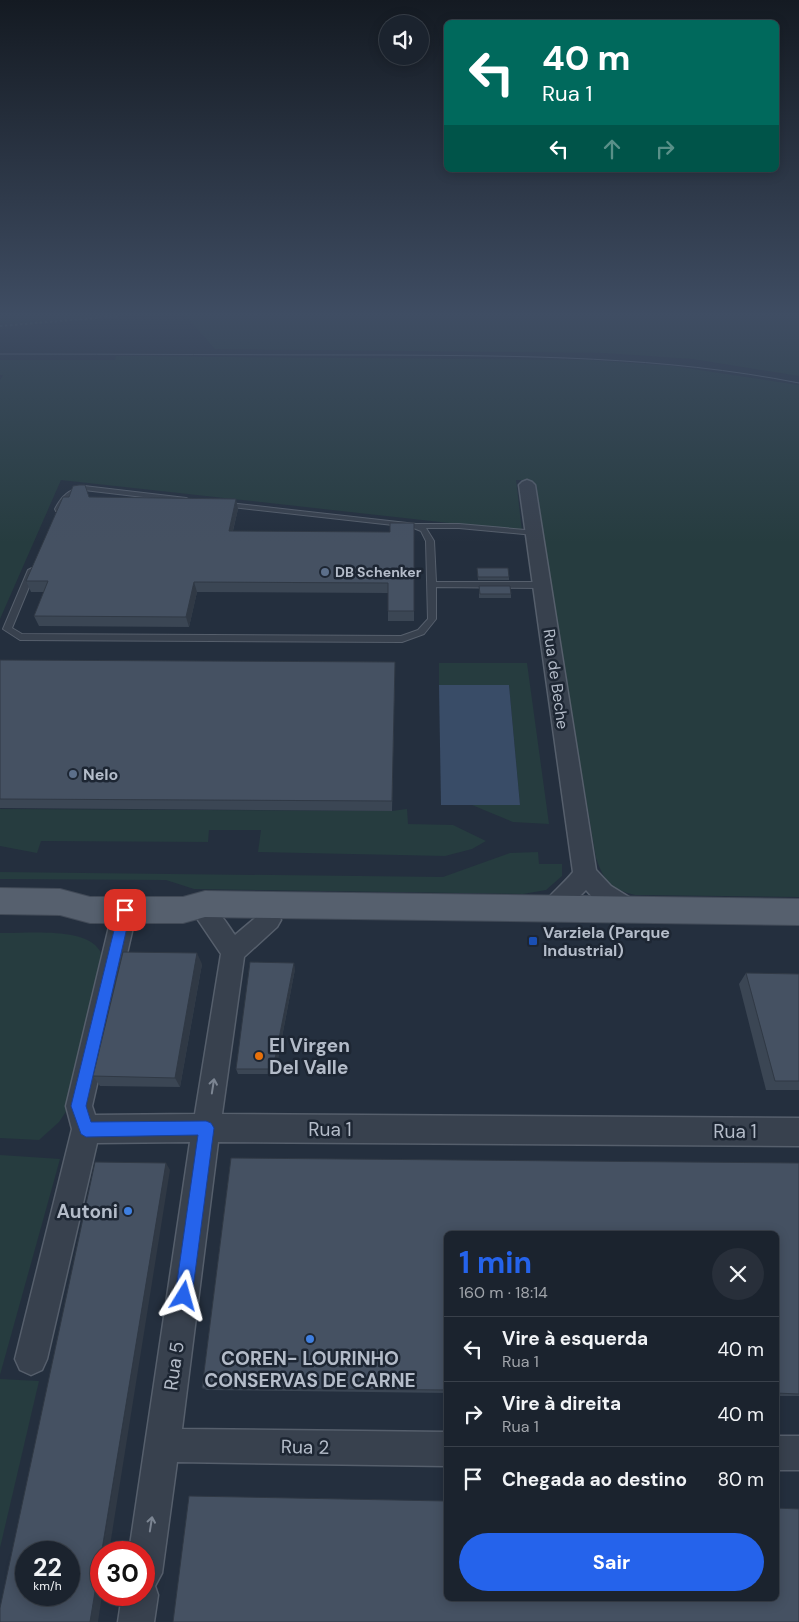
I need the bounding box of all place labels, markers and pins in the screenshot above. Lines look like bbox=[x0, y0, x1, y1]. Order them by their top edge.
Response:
place label: DB Schenker bbox=[335, 563, 422, 581]
marker: DB Schenker bbox=[319, 566, 331, 578]
place label: Nelo bbox=[83, 764, 118, 785]
marker: Nelo bbox=[67, 768, 79, 780]
pin bbox=[104, 889, 146, 931]
place label: Varziela (Parque Industrial) bbox=[543, 922, 670, 961]
marker: Varziela (Parque Industrial) bbox=[527, 935, 539, 947]
place label: El Virgen Del Valle bbox=[269, 1033, 350, 1080]
marker: El Virgen Del Valle bbox=[253, 1050, 265, 1062]
place label: Autoni bbox=[56, 1199, 118, 1224]
marker: Autoni bbox=[122, 1205, 134, 1217]
marker: COREN- LOURINHO CONSERVAS DE CARNE bbox=[304, 1333, 316, 1345]
place label: COREN- LOURINHO CONSERVAS DE CARNE bbox=[204, 1346, 416, 1393]

